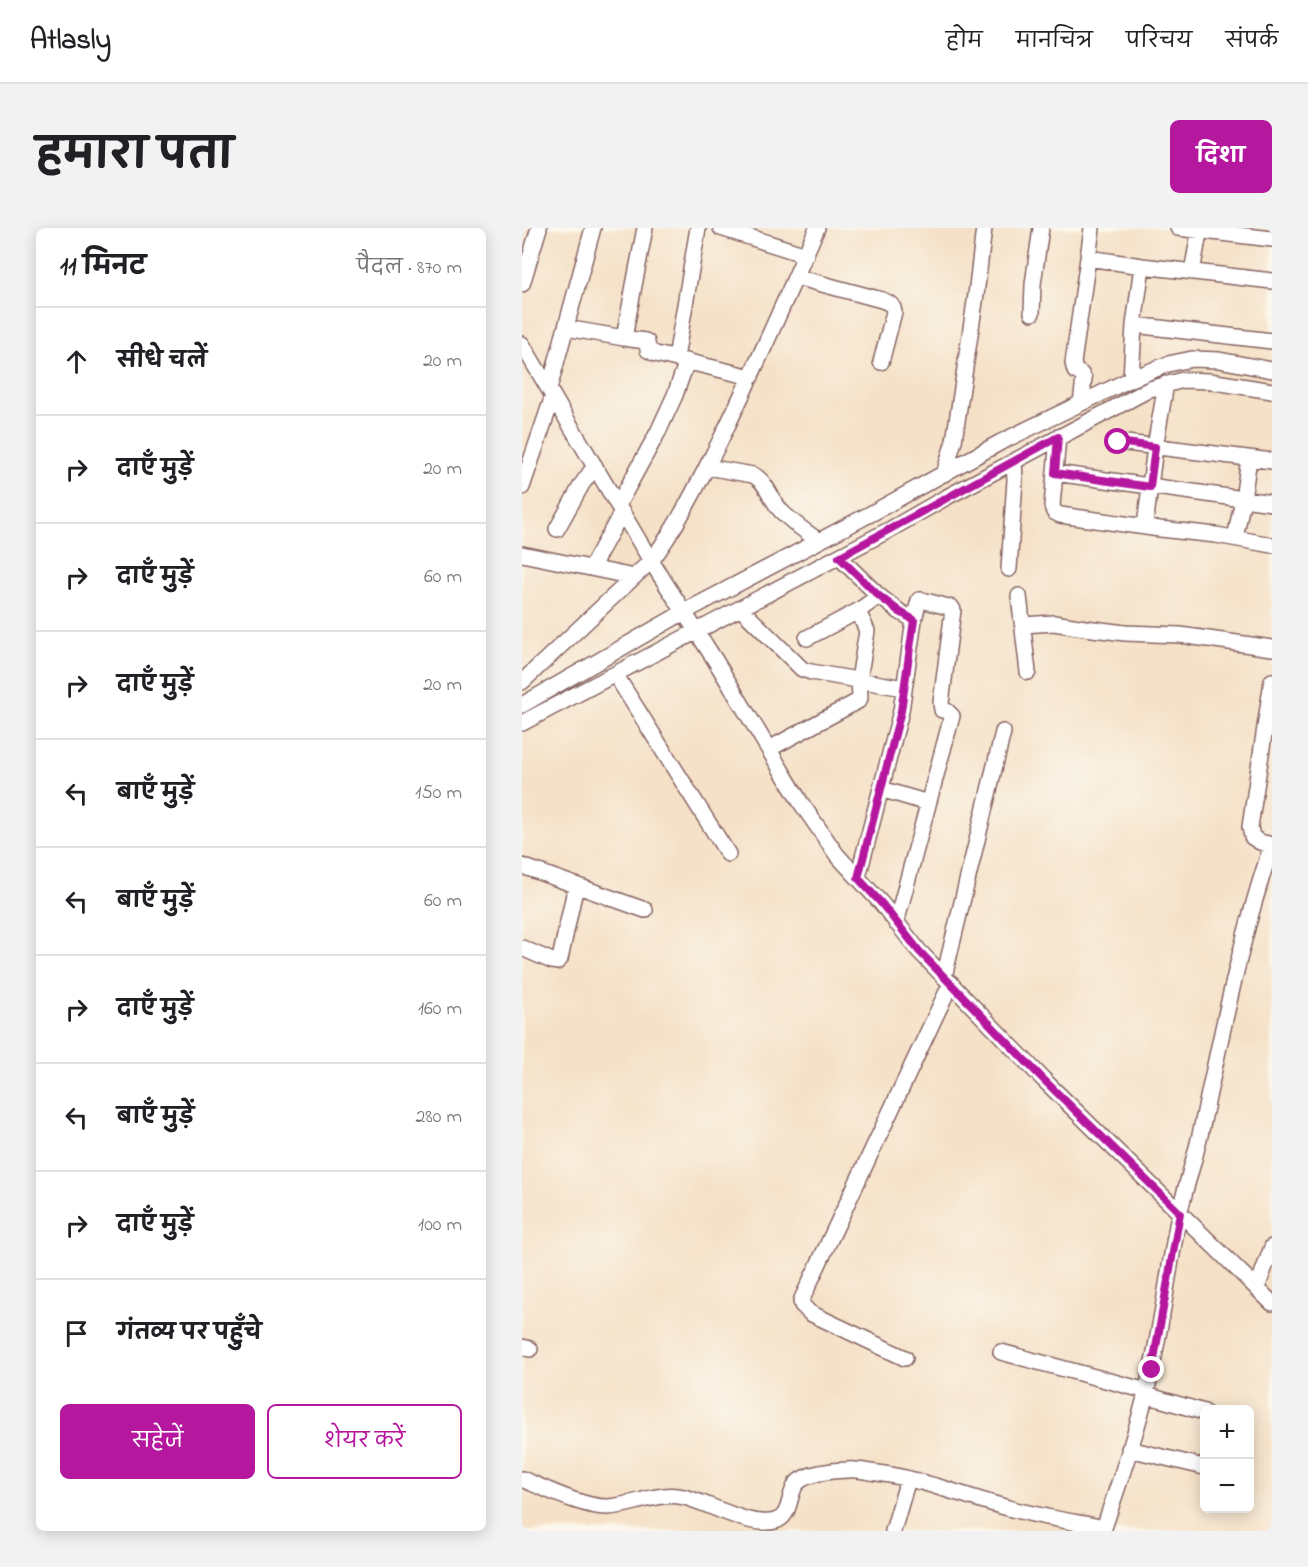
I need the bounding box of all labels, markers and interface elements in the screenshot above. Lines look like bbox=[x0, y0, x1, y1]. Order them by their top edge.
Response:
text: Atlasly bbox=[30, 21, 111, 62]
text: होम bbox=[946, 27, 983, 57]
text: मानचित्र bbox=[1016, 27, 1093, 57]
text: परिचय bbox=[1126, 27, 1192, 57]
text: संपर्क bbox=[1225, 27, 1278, 57]
button: दिशा bbox=[1170, 120, 1272, 193]
text: हमारा पता bbox=[36, 126, 233, 187]
text: 11 मिनट bbox=[60, 249, 146, 287]
text: पैदल · 870 m bbox=[357, 254, 462, 283]
icon: ahead bbox=[60, 345, 93, 378]
text: सीधे चलें bbox=[117, 346, 207, 378]
text: 20 m bbox=[423, 347, 462, 376]
route start bbox=[1104, 428, 1130, 454]
icon: right bbox=[60, 453, 93, 486]
text: दाएँ मुड़ें bbox=[117, 454, 193, 486]
text: 20 m bbox=[423, 455, 462, 484]
icon: right bbox=[60, 561, 93, 594]
text: दाएँ मुड़ें bbox=[117, 562, 193, 594]
text: 60 m bbox=[424, 563, 462, 592]
icon: right bbox=[60, 669, 93, 702]
text: दाएँ मुड़ें bbox=[117, 670, 193, 702]
text: 20 m bbox=[423, 671, 462, 700]
icon: left bbox=[60, 777, 93, 810]
text: बाएँ मुड़ें bbox=[117, 778, 194, 810]
text: 150 m bbox=[415, 779, 462, 808]
icon: left bbox=[60, 885, 93, 918]
text: बाएँ मुड़ें bbox=[117, 886, 194, 918]
text: 60 m bbox=[424, 887, 462, 916]
icon: right bbox=[60, 993, 93, 1026]
text: दाएँ मुड़ें bbox=[117, 994, 193, 1026]
text: 160 m bbox=[418, 995, 462, 1024]
icon: left bbox=[60, 1101, 93, 1134]
text: बाएँ मुड़ें bbox=[117, 1102, 194, 1134]
text: 280 m bbox=[415, 1103, 462, 1132]
icon: right bbox=[60, 1209, 93, 1242]
text: दाएँ मुड़ें bbox=[117, 1210, 193, 1242]
text: 100 m bbox=[418, 1211, 462, 1240]
icon: arrive bbox=[60, 1317, 93, 1350]
text: गंतव्य पर पहुँचे bbox=[117, 1318, 262, 1350]
route end bbox=[1138, 1356, 1164, 1382]
button: सहेजें bbox=[60, 1404, 255, 1479]
button: शेयर करें bbox=[267, 1404, 462, 1479]
map controls bbox=[1200, 1405, 1254, 1513]
button: + bbox=[1200, 1405, 1254, 1459]
button: − bbox=[1200, 1459, 1254, 1513]

